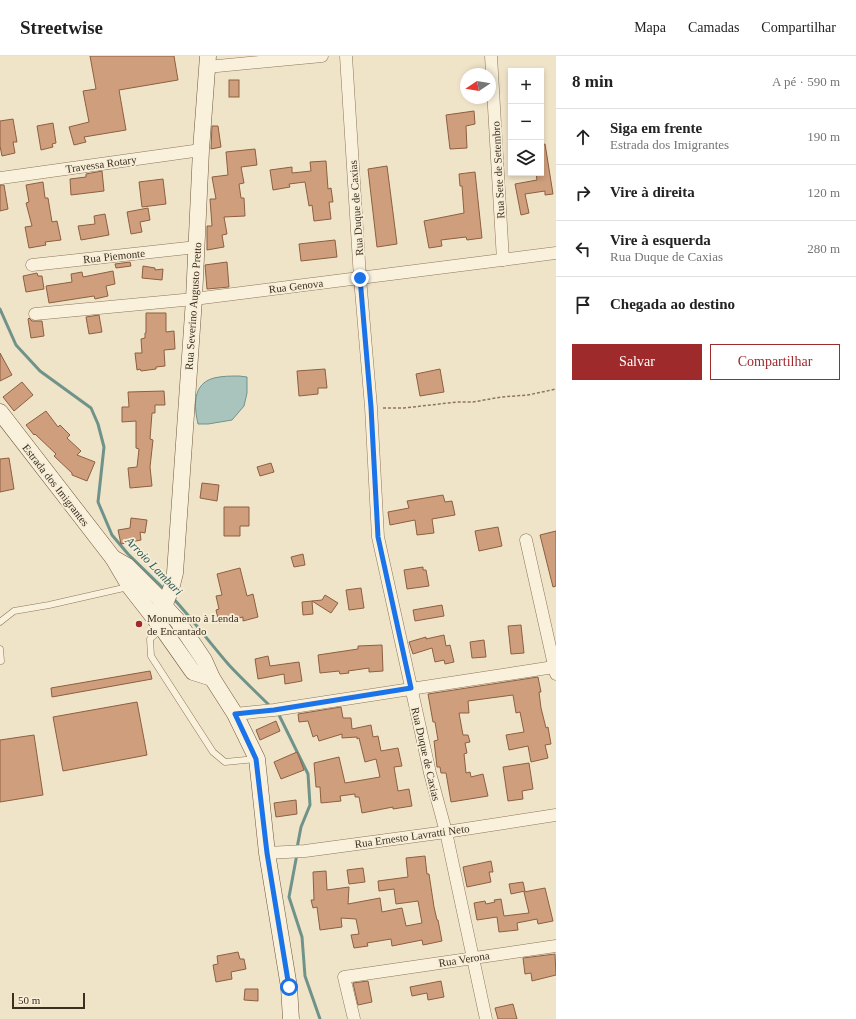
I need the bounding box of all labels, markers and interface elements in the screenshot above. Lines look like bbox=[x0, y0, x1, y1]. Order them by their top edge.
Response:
text: Streetwise bbox=[20, 17, 103, 38]
text: Mapa bbox=[634, 20, 666, 35]
text: Camadas bbox=[688, 20, 739, 35]
text: Compartilhar bbox=[761, 20, 836, 35]
north arrow bbox=[460, 68, 496, 104]
map controls bbox=[508, 68, 544, 176]
button: + bbox=[508, 68, 544, 104]
text: 8 min bbox=[572, 72, 613, 91]
text: A pé · 590 m bbox=[772, 74, 840, 89]
button: − bbox=[508, 104, 544, 140]
text: Siga em frente bbox=[610, 120, 702, 136]
street label: Rua Sete de Setembro bbox=[489, 121, 507, 219]
icon: ahead bbox=[572, 126, 594, 148]
text: 190 m bbox=[807, 129, 840, 144]
text: Estrada dos Imigrantes bbox=[610, 137, 729, 152]
button: layers bbox=[508, 140, 544, 176]
street label: Travessa Rotary bbox=[65, 153, 138, 175]
street label: Rua Duque de Caxias bbox=[347, 160, 365, 256]
icon: right bbox=[572, 182, 594, 204]
text: Vire à direita bbox=[610, 184, 695, 200]
text: 120 m bbox=[807, 185, 840, 200]
text: Vire à esquerda bbox=[610, 232, 711, 248]
icon: left bbox=[572, 238, 594, 260]
street label: Rua Severino Augusto Pretto bbox=[183, 241, 203, 370]
text: 280 m bbox=[807, 241, 840, 256]
street label: Rua Piemonte bbox=[83, 247, 146, 265]
text: Rua Duque de Caxias bbox=[610, 249, 723, 264]
route end bbox=[351, 269, 369, 287]
street label: Rua Genova bbox=[268, 277, 324, 295]
icon: arrive bbox=[572, 294, 594, 316]
text: Chegada ao destino bbox=[610, 296, 735, 312]
button: Salvar bbox=[572, 344, 702, 380]
button: Compartilhar bbox=[710, 344, 840, 380]
street label: Estrada dos Imigrantes bbox=[20, 442, 92, 528]
water label: Arroio Lambari bbox=[122, 533, 185, 598]
place label: Monumento à Lenda de Encantado bbox=[147, 612, 239, 637]
marker: Monumento à Lenda de Encantado bbox=[134, 619, 144, 629]
street label: Rua Duque de Caxias bbox=[409, 706, 443, 802]
street label: Rua Ernesto Lavratti Neto bbox=[354, 822, 471, 850]
street label: Rua Verona bbox=[438, 949, 490, 969]
route start bbox=[280, 978, 298, 996]
scale bar bbox=[12, 991, 85, 1010]
text: 50 m bbox=[18, 994, 40, 1006]

